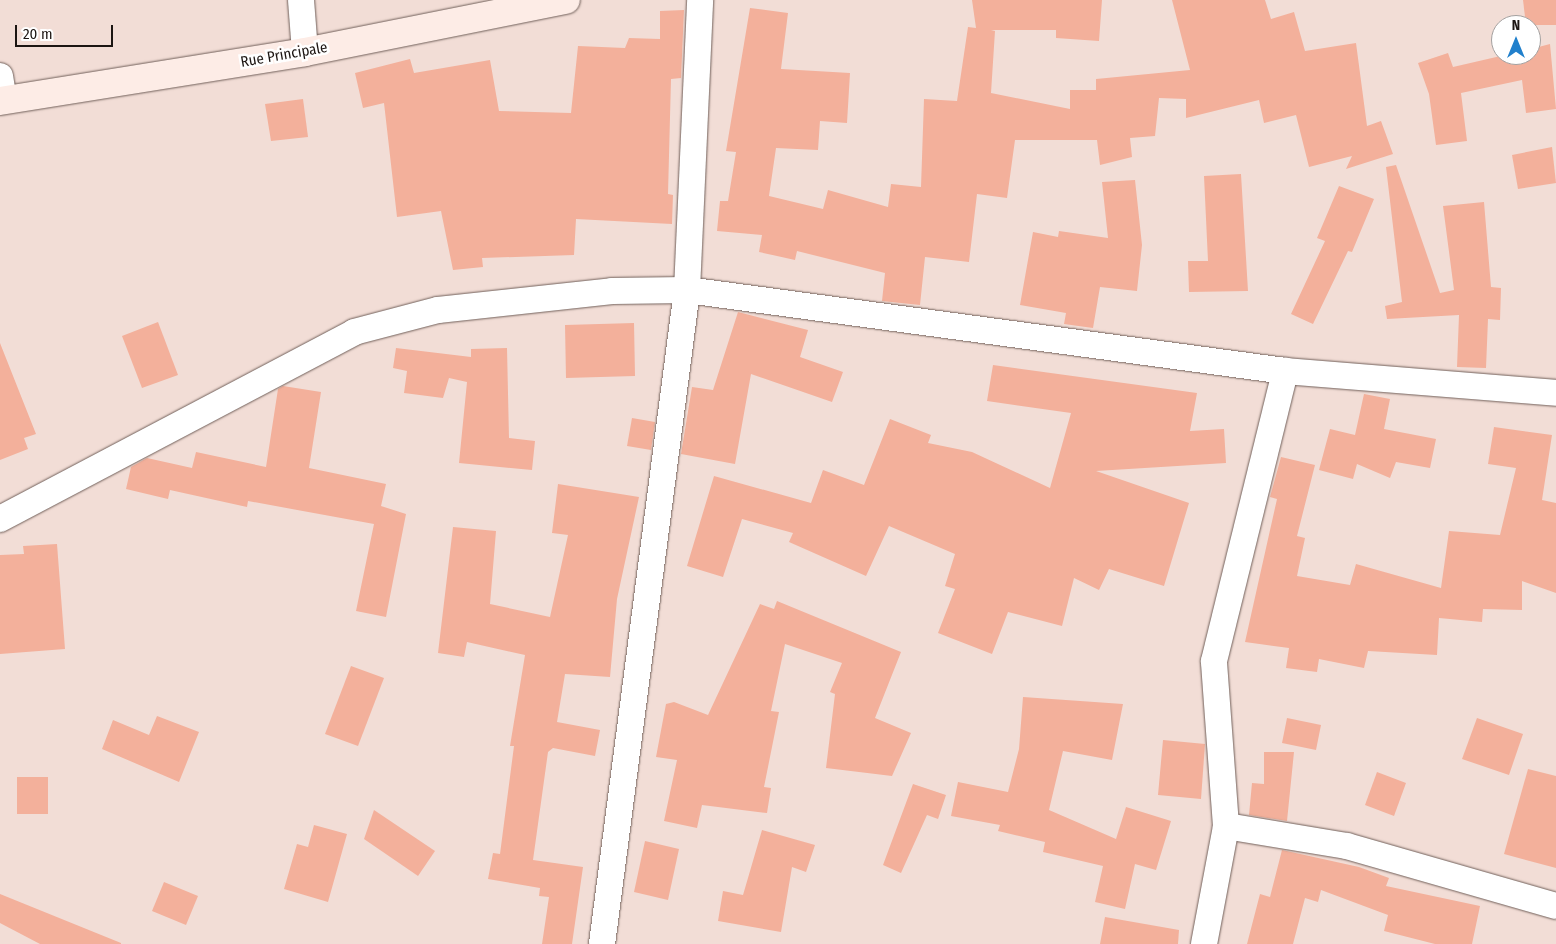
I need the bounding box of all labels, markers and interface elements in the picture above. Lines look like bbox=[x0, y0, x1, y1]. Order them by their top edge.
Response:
scale bar bbox=[18, 15, 115, 47]
north arrow bbox=[1491, 15, 1541, 65]
text: N bbox=[1512, 17, 1520, 34]
text: 20 m bbox=[23, 25, 53, 43]
street label: Rue Principale bbox=[239, 38, 329, 72]

